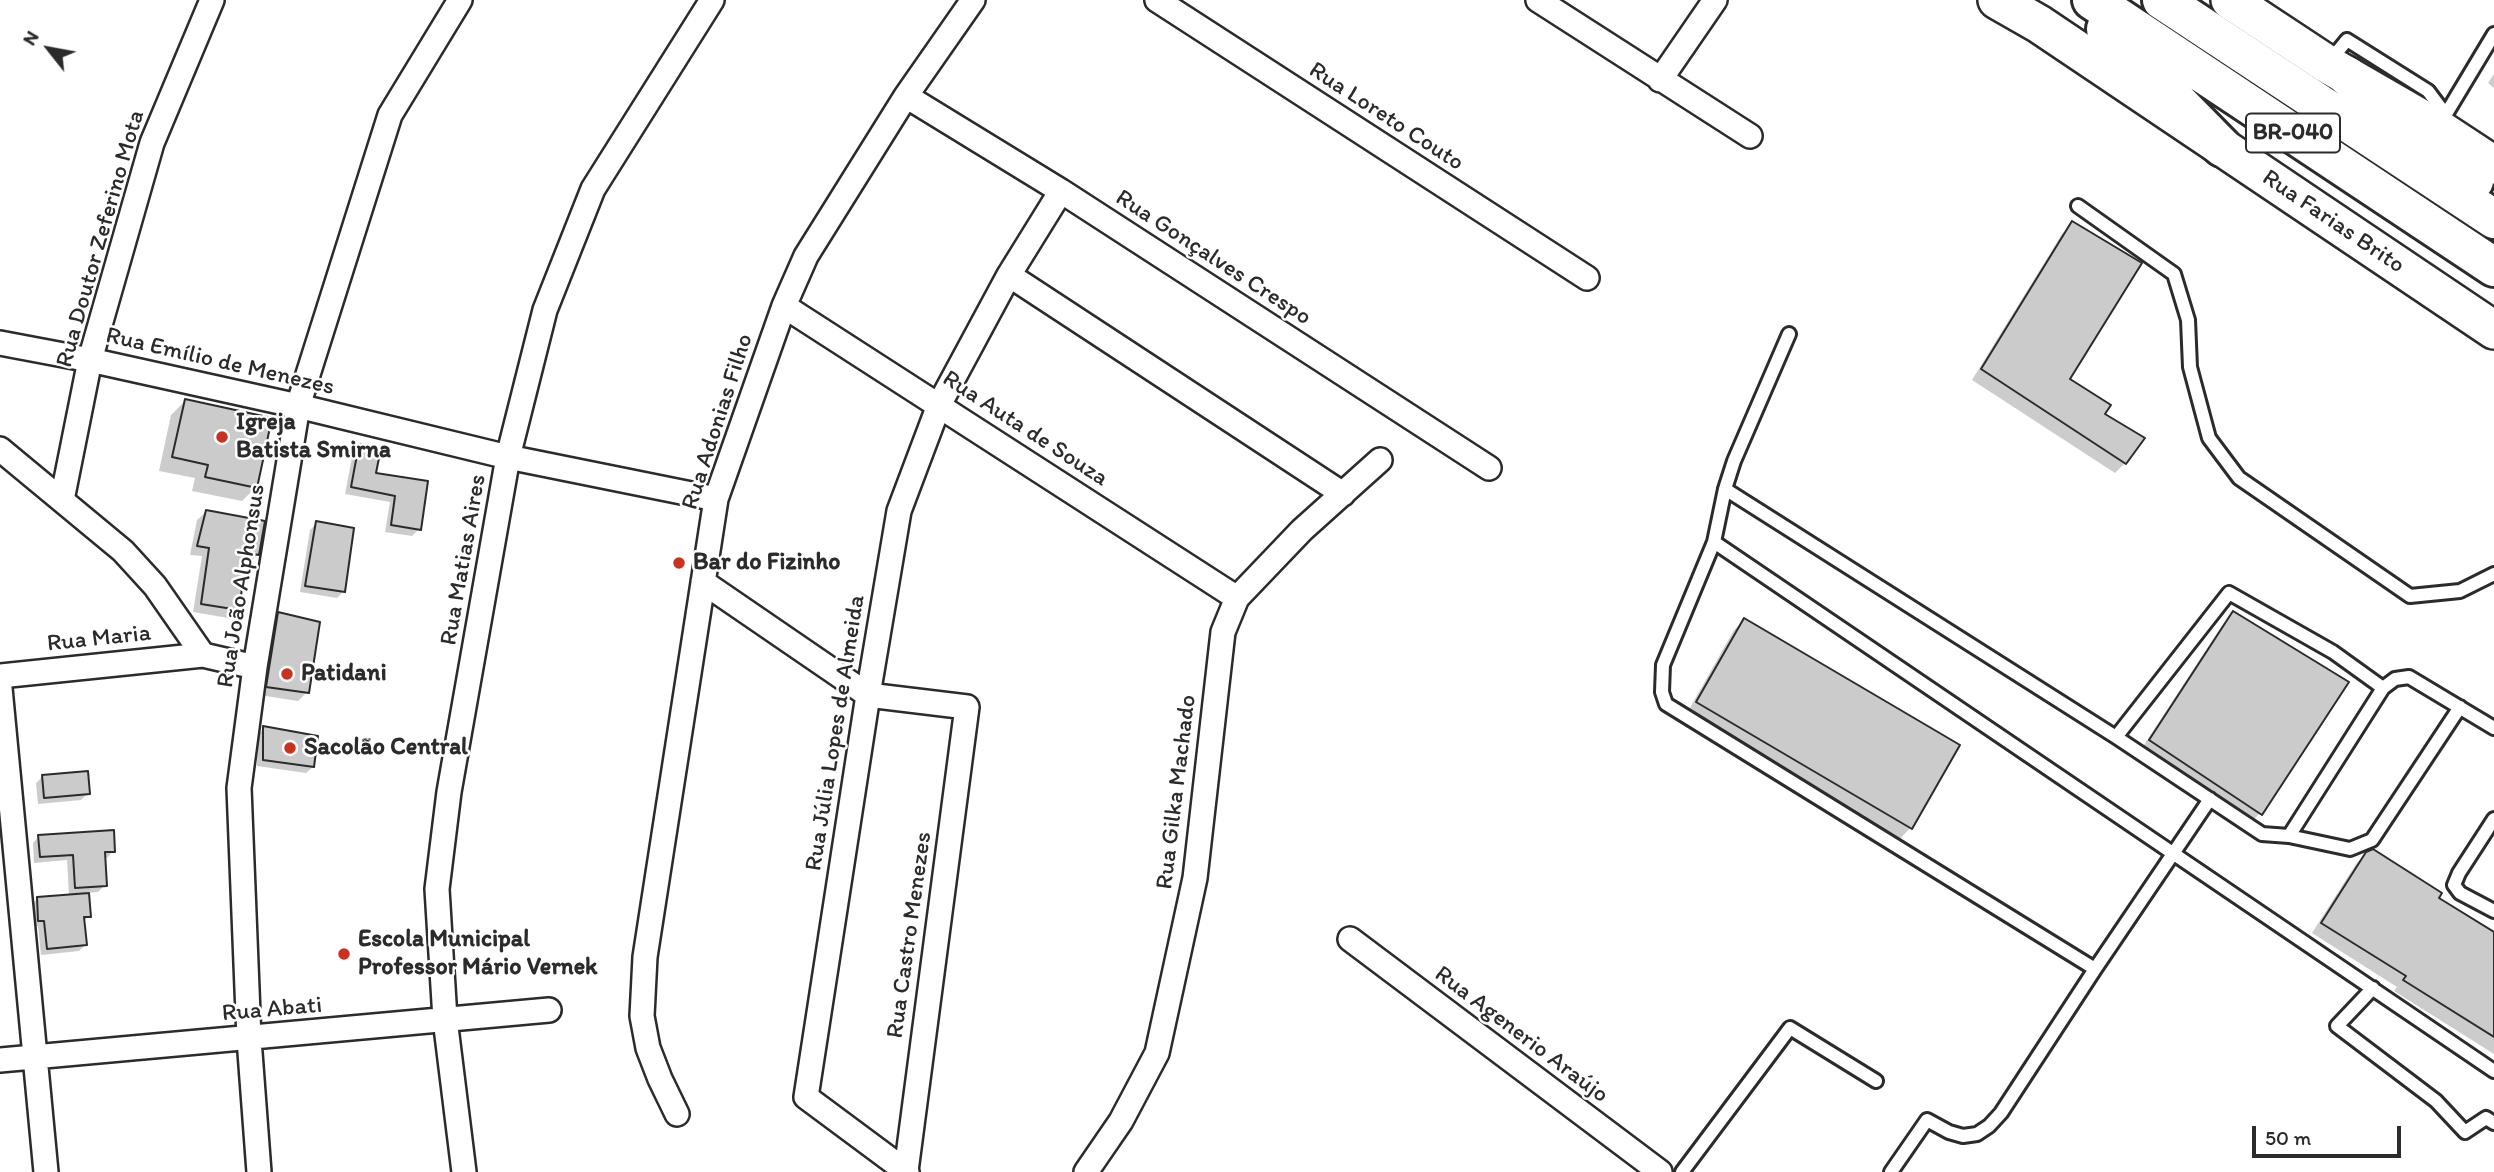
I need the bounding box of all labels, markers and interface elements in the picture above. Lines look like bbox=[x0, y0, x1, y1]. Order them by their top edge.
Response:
north arrow bbox=[14, 14, 84, 84]
text: N bbox=[17, 27, 44, 49]
street label: Rua Loreto Couto bbox=[1303, 56, 1469, 178]
street label: Rua Doutor Zeferino Mota bbox=[51, 107, 151, 371]
road number: BR-040 bbox=[2246, 114, 2340, 152]
street label: Rua Farias Brito bbox=[2256, 164, 2410, 280]
street label: Rua Gonçalves Crespo bbox=[1110, 184, 1316, 332]
street label: Rua Emílio de Menezes bbox=[103, 322, 337, 402]
street label: Rua Adonias Filho bbox=[676, 330, 760, 514]
street label: Rua Auta de Souza bbox=[937, 365, 1113, 493]
place label: Igreja Batista Smirna bbox=[236, 409, 391, 465]
marker: Igreja Batista Smirna bbox=[214, 429, 230, 445]
street label: Rua Matias Aires bbox=[435, 472, 493, 648]
street label: Rua João Alphonsus bbox=[212, 482, 272, 690]
place label: Bar do Fizinho bbox=[693, 549, 840, 577]
marker: Bar do Fizinho bbox=[671, 555, 687, 571]
street label: Rua Júlia Lopes de Almeida bbox=[800, 593, 872, 873]
street label: Rua Maria bbox=[46, 619, 152, 659]
place label: Patidani bbox=[301, 660, 387, 688]
marker: Patidani bbox=[279, 666, 295, 682]
street label: Rua Gilka Machado bbox=[1151, 693, 1203, 891]
place label: Sacolão Central bbox=[304, 734, 468, 762]
marker: Sacolão Central bbox=[282, 740, 298, 756]
street label: Rua Castro Menezes bbox=[881, 830, 939, 1040]
place label: Escola Municipal Professor Mário Vernek bbox=[358, 926, 597, 982]
marker: Escola Municipal Professor Mário Vernek bbox=[336, 946, 352, 962]
street label: Rua Agenerio Araújo bbox=[1428, 960, 1614, 1110]
street label: Rua Abati bbox=[221, 991, 323, 1029]
scale bar bbox=[2256, 1112, 2405, 1156]
text: 50 m bbox=[2265, 1125, 2311, 1150]

